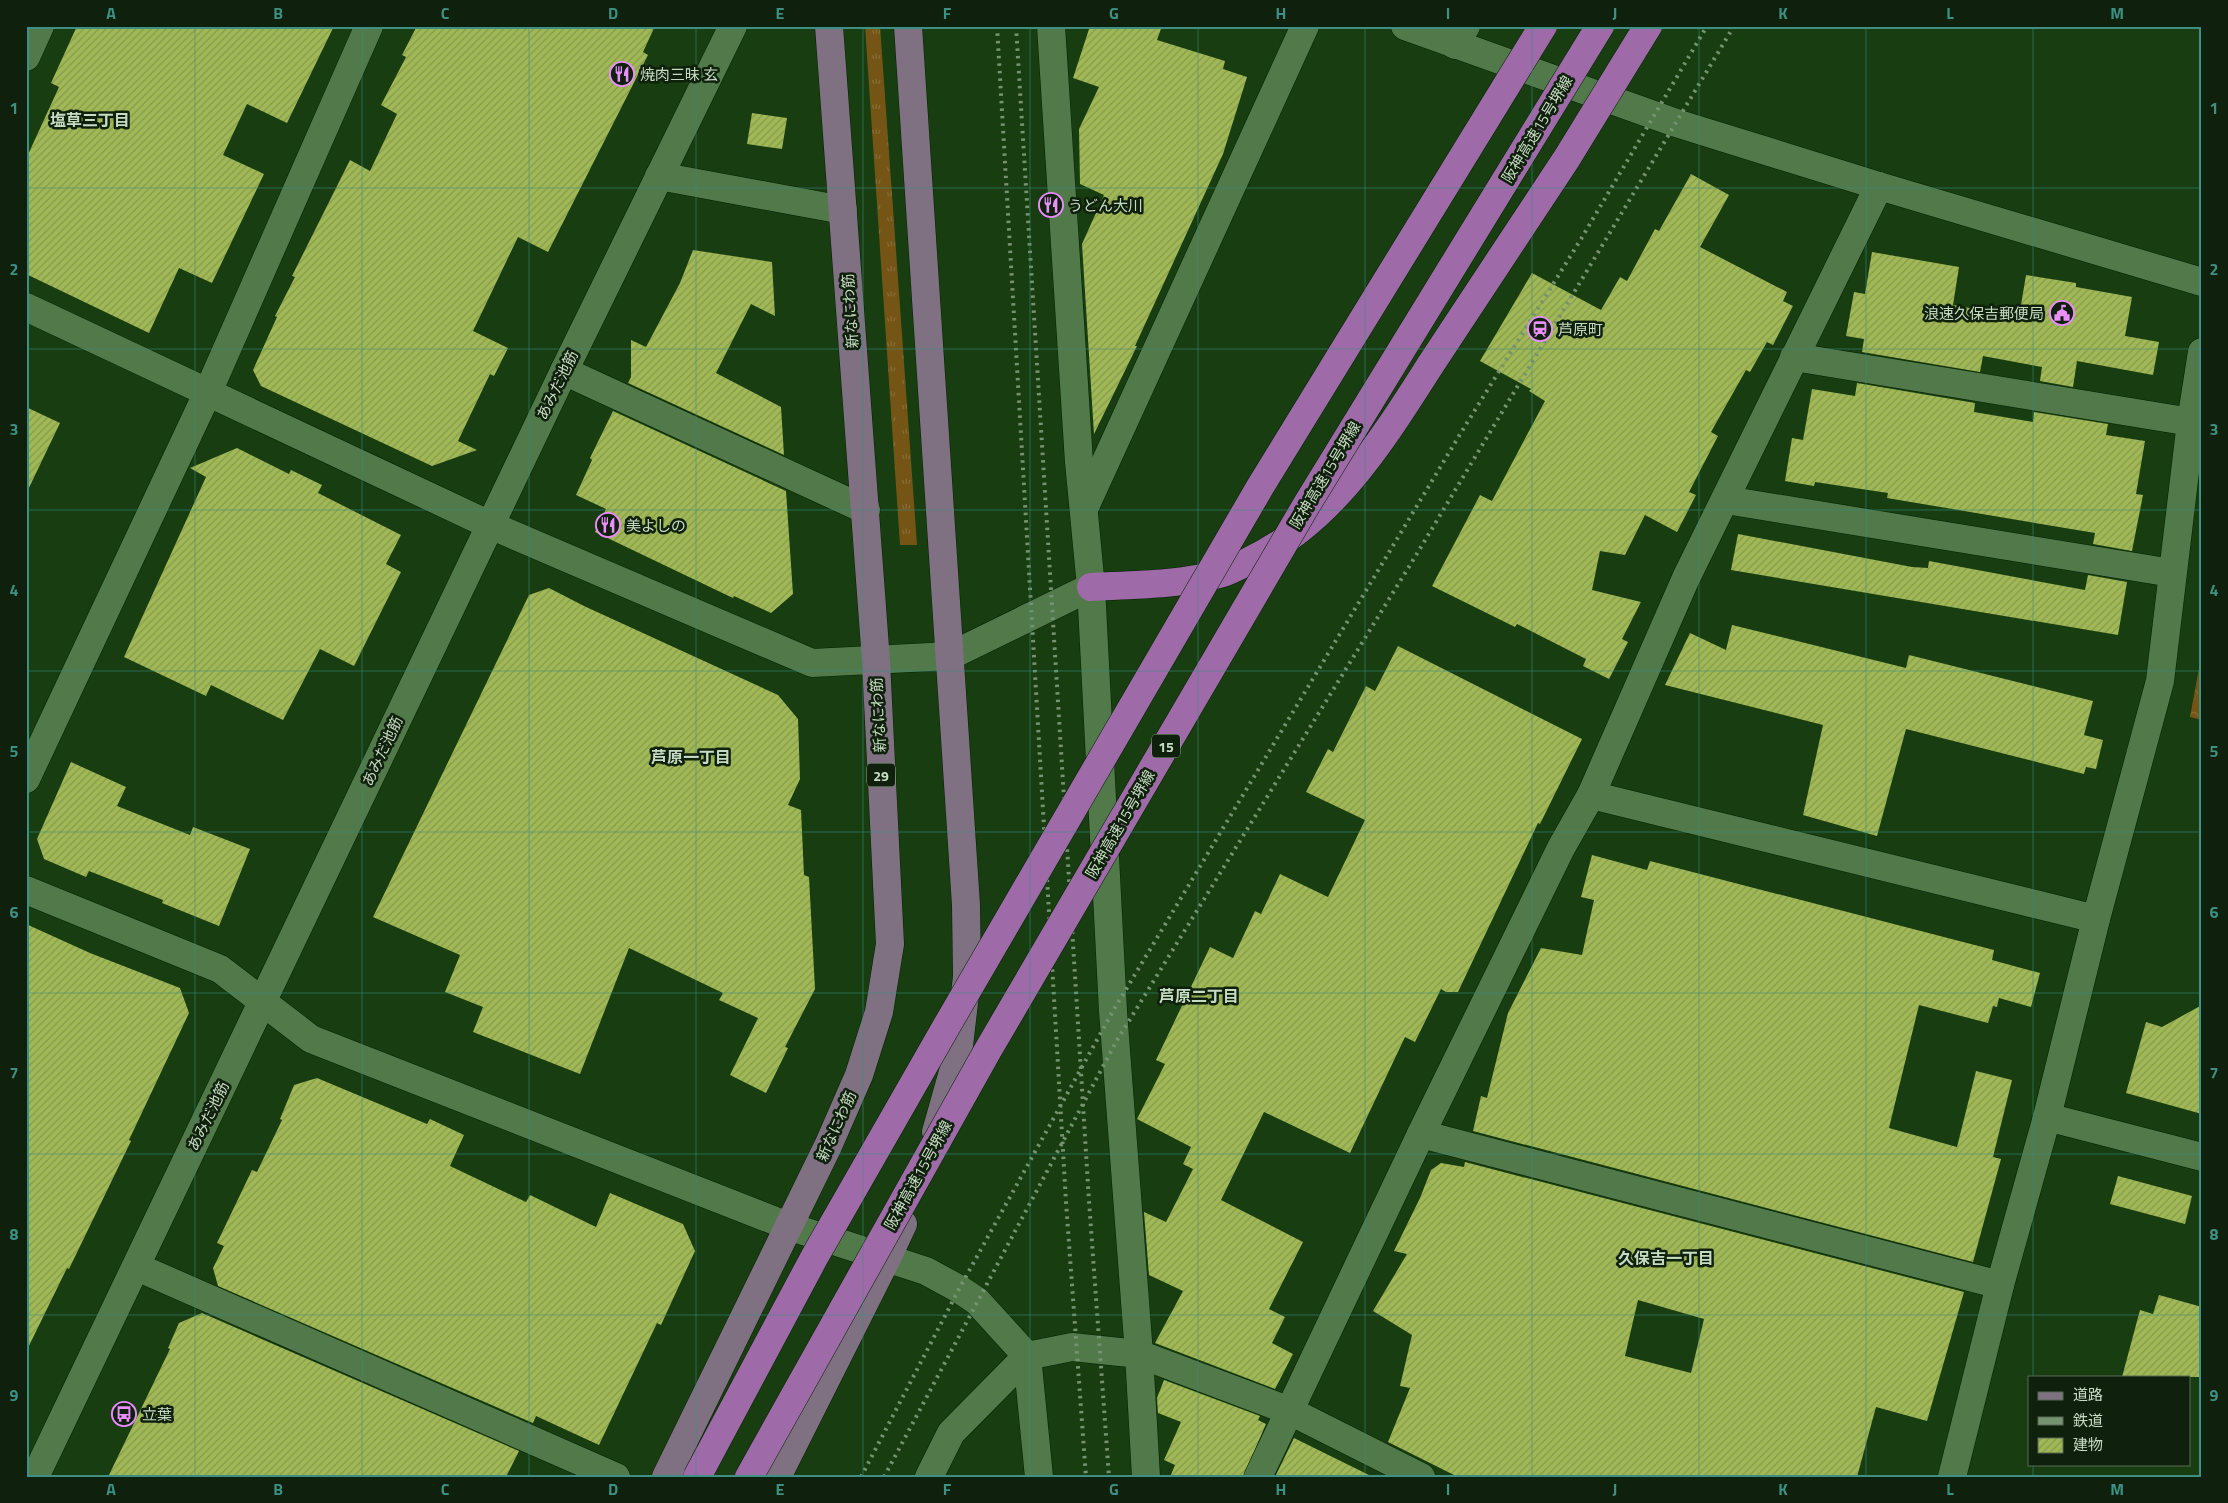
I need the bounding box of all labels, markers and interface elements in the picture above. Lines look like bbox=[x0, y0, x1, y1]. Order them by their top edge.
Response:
text: A bbox=[106, 1, 116, 25]
text: B bbox=[273, 1, 283, 25]
text: C bbox=[441, 1, 450, 25]
text: D bbox=[608, 1, 618, 25]
text: E bbox=[776, 1, 785, 25]
text: F bbox=[943, 1, 952, 25]
text: G bbox=[1109, 1, 1119, 25]
text: H bbox=[1276, 1, 1286, 25]
text: I bbox=[1446, 1, 1450, 25]
text: J bbox=[1613, 1, 1617, 25]
text: K bbox=[1778, 1, 1788, 25]
text: L bbox=[1946, 1, 1954, 25]
text: M bbox=[2110, 1, 2124, 25]
restaurant icon: 焼肉三昧 玄 bbox=[609, 61, 635, 87]
place label: 焼肉三昧 玄 bbox=[640, 63, 718, 86]
street label: 阪神高速15号堺線 bbox=[1496, 71, 1578, 187]
text: 1 bbox=[10, 96, 18, 120]
text: 1 bbox=[2210, 96, 2218, 120]
district label: 塩草三丁目 bbox=[50, 108, 130, 132]
restaurant icon: うどん大川 bbox=[1038, 192, 1064, 218]
place label: うどん大川 bbox=[1068, 194, 1143, 217]
text: 2 bbox=[10, 257, 18, 281]
text: 2 bbox=[2210, 257, 2218, 281]
street label: 新なにわ筋 bbox=[836, 273, 864, 349]
public building icon: 浪速久保吉郵便局 bbox=[2049, 300, 2075, 326]
place label: 浪速久保吉郵便局 bbox=[1924, 302, 2044, 325]
station icon: 芦原町 bbox=[1527, 316, 1553, 342]
place label: 芦原町 bbox=[1558, 318, 1603, 341]
street label: あみだ池筋 bbox=[530, 346, 584, 424]
text: 3 bbox=[10, 417, 18, 441]
street label: 阪神高速15号堺線 bbox=[1284, 417, 1366, 533]
text: 3 bbox=[2210, 417, 2218, 441]
restaurant icon: 美よしの bbox=[595, 512, 621, 538]
place label: 美よしの bbox=[626, 514, 686, 537]
text: 4 bbox=[10, 578, 19, 602]
text: 4 bbox=[2210, 578, 2219, 602]
street label: 新なにわ筋 bbox=[865, 677, 891, 753]
street label: あみだ池筋 bbox=[356, 712, 408, 790]
road number: 15 bbox=[1152, 734, 1180, 758]
text: 5 bbox=[10, 739, 19, 763]
text: 5 bbox=[2210, 739, 2219, 763]
district label: 芦原一丁目 bbox=[651, 745, 731, 769]
road number: 29 bbox=[867, 764, 895, 786]
street label: 阪神高速15号堺線 bbox=[1080, 766, 1160, 882]
text: 6 bbox=[10, 900, 19, 924]
text: 6 bbox=[2210, 900, 2219, 924]
district label: 芦原二丁目 bbox=[1159, 984, 1239, 1008]
text: 7 bbox=[10, 1061, 18, 1085]
text: 7 bbox=[2210, 1061, 2218, 1085]
street label: あみだ池筋 bbox=[181, 1077, 235, 1155]
street label: 新なにわ筋 bbox=[810, 1087, 862, 1165]
street label: 阪神高速15号堺線 bbox=[878, 1116, 958, 1234]
text: 8 bbox=[10, 1222, 19, 1246]
text: 8 bbox=[2210, 1222, 2219, 1246]
district label: 久保吉一丁目 bbox=[1618, 1246, 1714, 1270]
legend bbox=[2028, 1376, 2190, 1466]
text: 9 bbox=[10, 1383, 19, 1407]
text: 道路 bbox=[2073, 1383, 2103, 1406]
text: 9 bbox=[2210, 1383, 2219, 1407]
bus stop icon: 立葉 bbox=[111, 1401, 137, 1427]
place label: 立葉 bbox=[142, 1403, 172, 1426]
text: 鉄道 bbox=[2073, 1409, 2103, 1432]
text: 建物 bbox=[2073, 1433, 2103, 1456]
text: A bbox=[106, 1477, 116, 1501]
text: B bbox=[273, 1477, 283, 1501]
text: C bbox=[441, 1477, 450, 1501]
text: D bbox=[608, 1477, 618, 1501]
text: E bbox=[776, 1477, 785, 1501]
text: F bbox=[943, 1477, 952, 1501]
text: G bbox=[1109, 1477, 1119, 1501]
text: H bbox=[1276, 1477, 1286, 1501]
text: I bbox=[1446, 1477, 1450, 1501]
text: J bbox=[1613, 1477, 1617, 1501]
text: K bbox=[1778, 1477, 1788, 1501]
text: L bbox=[1946, 1477, 1954, 1501]
text: M bbox=[2110, 1477, 2124, 1501]

